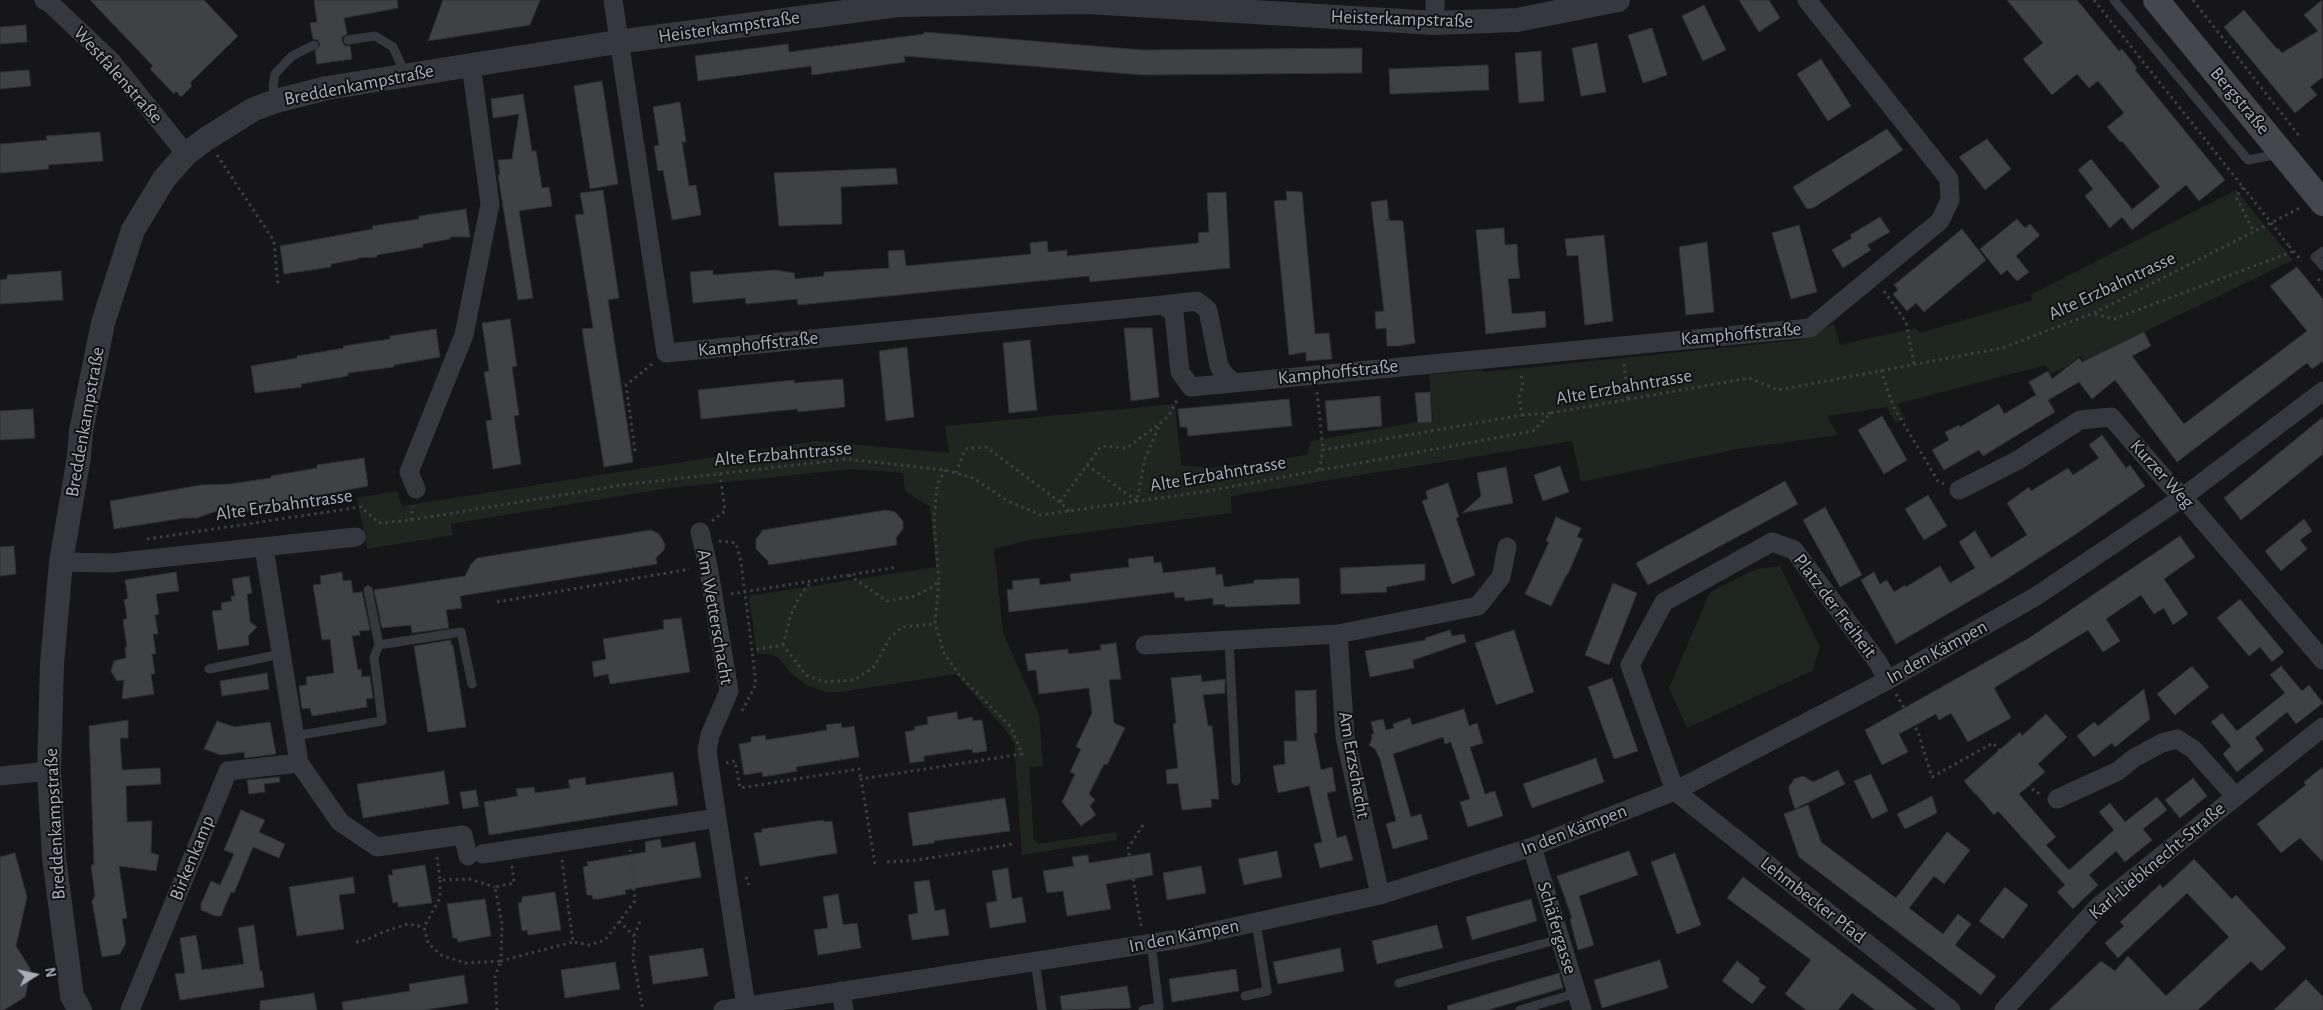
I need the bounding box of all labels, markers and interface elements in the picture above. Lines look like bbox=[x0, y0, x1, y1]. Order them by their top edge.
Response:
street label: Heisterkampstraße bbox=[1330, 5, 1474, 33]
street label: Heisterkampstraße bbox=[657, 6, 801, 48]
street label: Westfalenstraße bbox=[68, 22, 168, 128]
street label: Breddenkampstraße bbox=[282, 59, 436, 111]
street label: Bergstraße bbox=[2205, 63, 2275, 139]
street label: Alte Erzbahntrasse bbox=[2045, 247, 2179, 325]
street label: Kamphoffstraße bbox=[1680, 317, 1802, 351]
street label: Kamphoffstraße bbox=[697, 326, 819, 362]
street label: Breddenkampstraße bbox=[61, 345, 109, 499]
street label: Kamphoffstraße bbox=[1277, 354, 1399, 390]
street label: Alte Erzbahntrasse bbox=[1554, 364, 1694, 410]
street label: Kurzer Weg bbox=[2125, 435, 2199, 513]
street label: Alte Erzbahntrasse bbox=[713, 437, 853, 471]
street label: Alte Erzbahntrasse bbox=[1148, 451, 1288, 497]
street label: Alte Erzbahntrasse bbox=[214, 484, 354, 526]
street label: Am Wetterschacht bbox=[692, 548, 738, 686]
street label: Platz der Freiheit bbox=[1788, 549, 1882, 663]
street label: In den Kämpen bbox=[1883, 615, 1991, 689]
street label: Am Erzschacht bbox=[1333, 710, 1375, 820]
street label: Breddenkampstraße bbox=[40, 748, 70, 900]
street label: Karl-Liebknecht-Straße bbox=[2084, 797, 2230, 925]
street label: In den Kämpen bbox=[1518, 799, 1630, 861]
street label: Birkenkamp bbox=[165, 812, 219, 904]
street label: Lehmbecker Pfad bbox=[1756, 852, 1870, 948]
street label: Schäfergasse bbox=[1532, 879, 1582, 977]
street label: In den Kämpen bbox=[1127, 914, 1241, 958]
north arrow bbox=[10, 950, 60, 1000]
text: N bbox=[42, 966, 58, 978]

